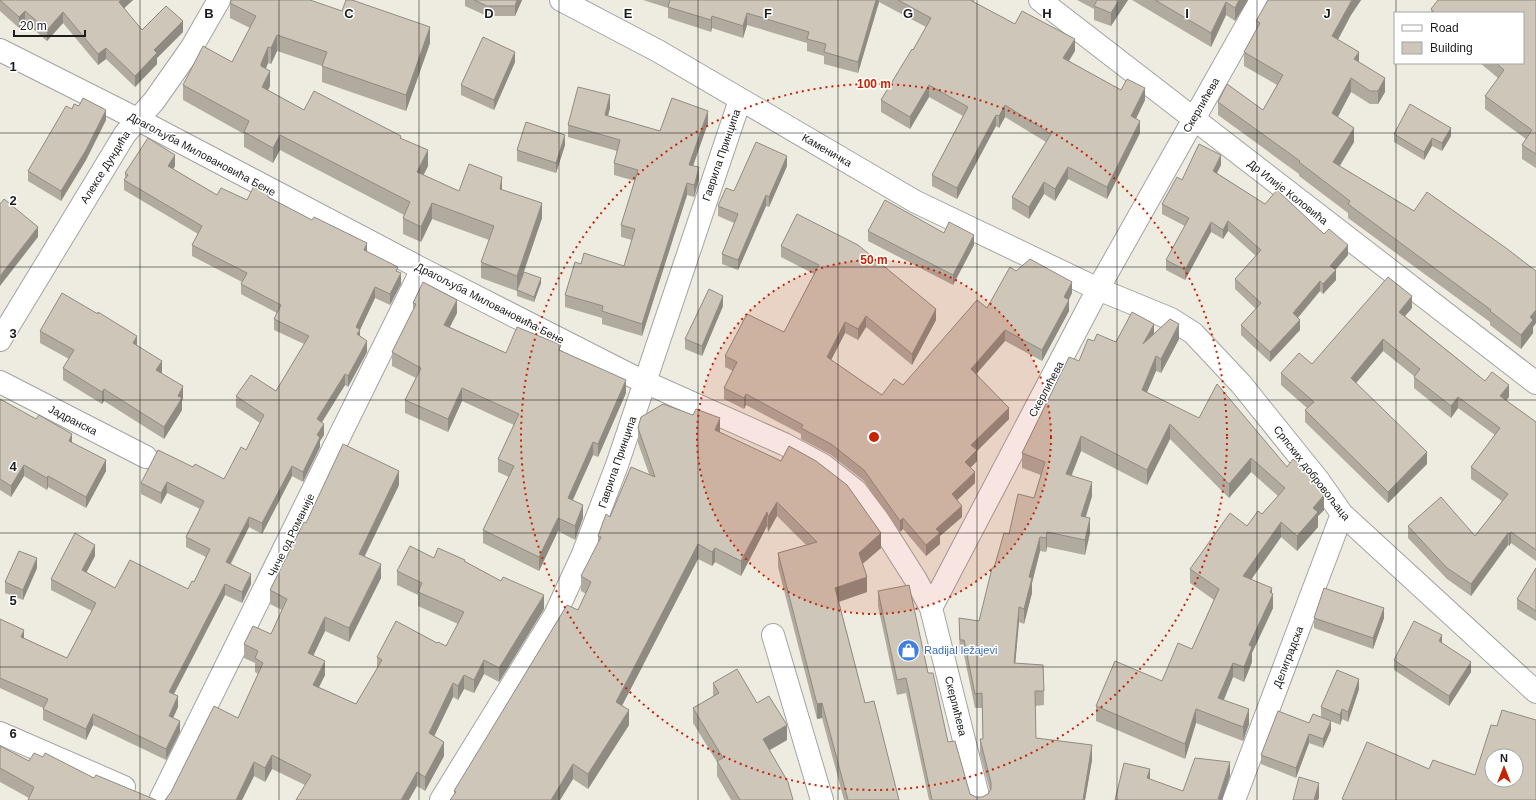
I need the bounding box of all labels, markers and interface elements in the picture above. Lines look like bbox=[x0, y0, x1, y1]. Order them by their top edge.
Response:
text: B bbox=[204, 6, 214, 21]
text: C bbox=[344, 6, 354, 21]
text: D bbox=[484, 6, 494, 21]
text: E bbox=[624, 6, 633, 21]
text: F bbox=[764, 6, 772, 21]
text: G bbox=[903, 6, 913, 21]
text: H bbox=[1042, 6, 1052, 21]
text: I bbox=[1185, 6, 1189, 21]
text: J bbox=[1323, 6, 1331, 21]
scale bar bbox=[14, 12, 85, 38]
legend bbox=[1394, 12, 1524, 64]
text: 20 m bbox=[20, 19, 47, 33]
text: Road bbox=[1430, 21, 1459, 35]
text: Building bbox=[1430, 41, 1473, 55]
text: 1 bbox=[9, 59, 17, 74]
street label: Скерлићева bbox=[1180, 75, 1222, 135]
text: 100 m bbox=[857, 77, 891, 91]
street label: Гаврила Принципа bbox=[700, 107, 743, 202]
street label: Драгољуба Миловановића Бене bbox=[126, 110, 278, 198]
street label: Алексе Дундића bbox=[78, 128, 133, 206]
street label: Каменичка bbox=[800, 131, 855, 169]
street label: Др Илије Коловића bbox=[1246, 157, 1331, 227]
text: 2 bbox=[9, 193, 17, 208]
text: 50 m bbox=[860, 253, 888, 267]
street label: Драгољуба Миловановића Бене bbox=[414, 260, 566, 346]
text: 3 bbox=[9, 326, 17, 341]
street label: Скерлићева bbox=[1026, 358, 1066, 419]
street label: Јадранска bbox=[47, 403, 100, 438]
street label: Гаврила Принципа bbox=[596, 414, 639, 509]
street label: Српских добровољаца bbox=[1271, 423, 1353, 523]
centre of rings bbox=[867, 430, 881, 444]
text: 4 bbox=[9, 459, 17, 474]
street label: Чиче од Романије bbox=[266, 491, 316, 579]
text: 5 bbox=[9, 593, 17, 608]
street label: Делиградска bbox=[1271, 624, 1306, 690]
shop icon: Radijal ležajevi bbox=[895, 637, 921, 663]
place label: Radijal ležajevi bbox=[924, 644, 997, 656]
street label: Скерлићева bbox=[943, 675, 969, 738]
text: 6 bbox=[9, 726, 17, 741]
north arrow bbox=[1484, 748, 1524, 788]
text: N bbox=[1500, 752, 1508, 764]

